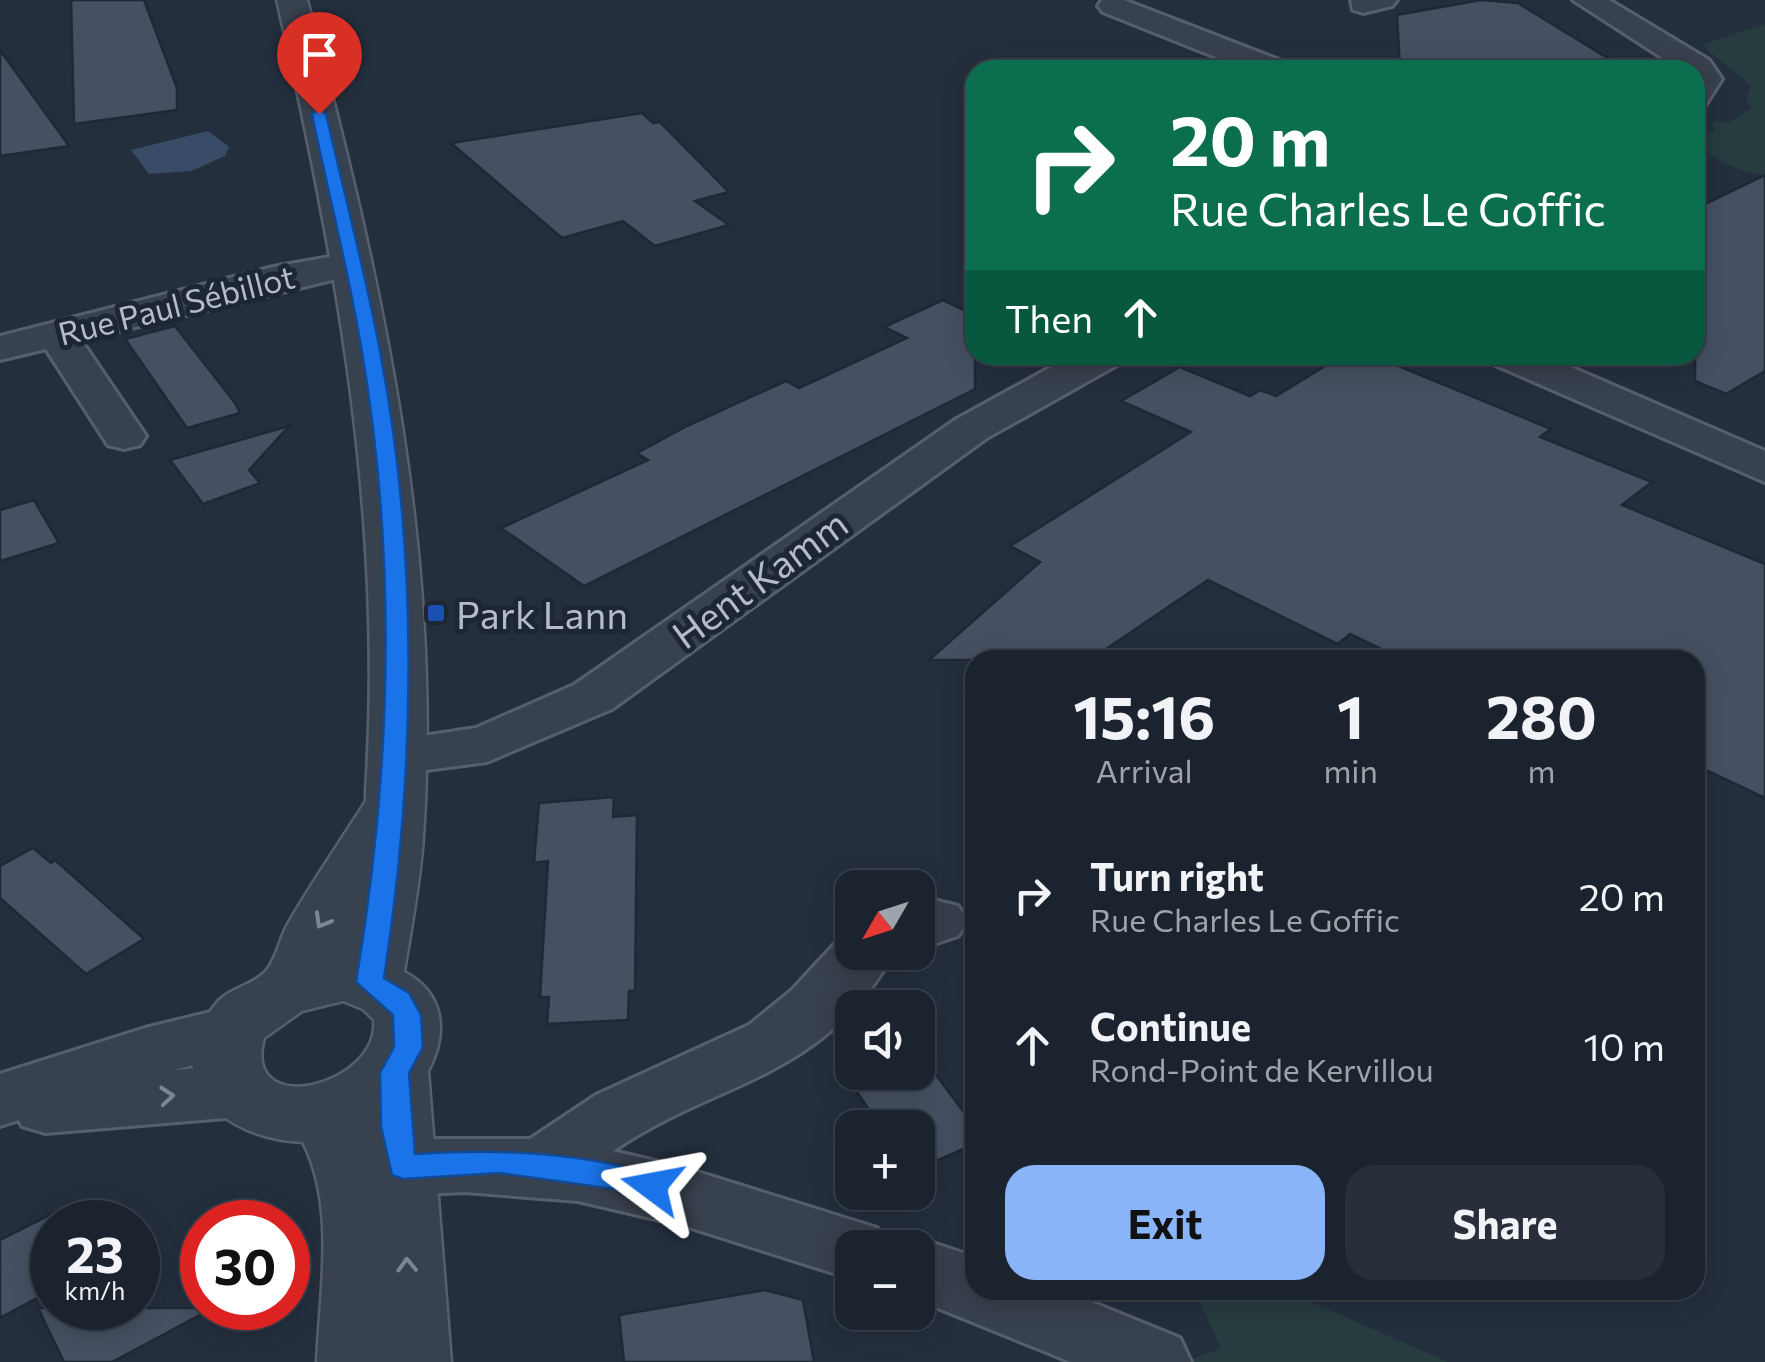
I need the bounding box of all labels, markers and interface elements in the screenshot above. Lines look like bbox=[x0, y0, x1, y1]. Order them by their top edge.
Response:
pin bbox=[277, 12, 362, 115]
icon: arrive bbox=[292, 27, 347, 82]
text: 20 m bbox=[1170, 95, 1330, 180]
icon: right bbox=[1005, 100, 1135, 230]
text: Rue Charles Le Goffic bbox=[1170, 180, 1606, 235]
street label: Rue Paul Sébillot bbox=[54, 255, 298, 353]
icon: ahead bbox=[1113, 290, 1168, 345]
text: Then bbox=[1005, 294, 1093, 341]
street label: Hent Kamm bbox=[662, 499, 856, 657]
place label: Park Lann bbox=[456, 590, 628, 637]
marker: Park Lann bbox=[425, 602, 447, 624]
text: 15:16 bbox=[1073, 678, 1215, 751]
text: 1 bbox=[1337, 678, 1364, 751]
text: 280 bbox=[1486, 678, 1597, 751]
text: Arrival bbox=[1096, 750, 1193, 790]
text: min bbox=[1323, 750, 1378, 790]
text: m bbox=[1527, 750, 1555, 790]
text: Turn right bbox=[1090, 852, 1264, 899]
icon: right bbox=[1005, 868, 1060, 923]
north arrow bbox=[835, 870, 935, 970]
map controls bbox=[835, 870, 935, 1330]
text: 20 m bbox=[1579, 872, 1665, 919]
text: Rue Charles Le Goffic bbox=[1090, 899, 1400, 939]
one-way arrow bbox=[315, 910, 335, 928]
button: sound bbox=[835, 990, 935, 1090]
text: Continue bbox=[1090, 1002, 1251, 1049]
icon: ahead bbox=[1005, 1018, 1060, 1073]
text: 10 m bbox=[1584, 1022, 1665, 1069]
text: Rond-Point de Kervillou bbox=[1090, 1049, 1434, 1089]
one-way arrow bbox=[159, 1086, 175, 1107]
button: + bbox=[835, 1110, 935, 1210]
position arrow bbox=[600, 1134, 704, 1238]
button: Exit bbox=[1005, 1165, 1325, 1280]
button: Share bbox=[1345, 1165, 1665, 1280]
speed limit sign: 30 bbox=[180, 1200, 310, 1330]
text: 23 bbox=[66, 1222, 124, 1283]
button: − bbox=[835, 1230, 935, 1330]
one-way arrow bbox=[396, 1256, 417, 1272]
text: km/h bbox=[65, 1275, 125, 1305]

